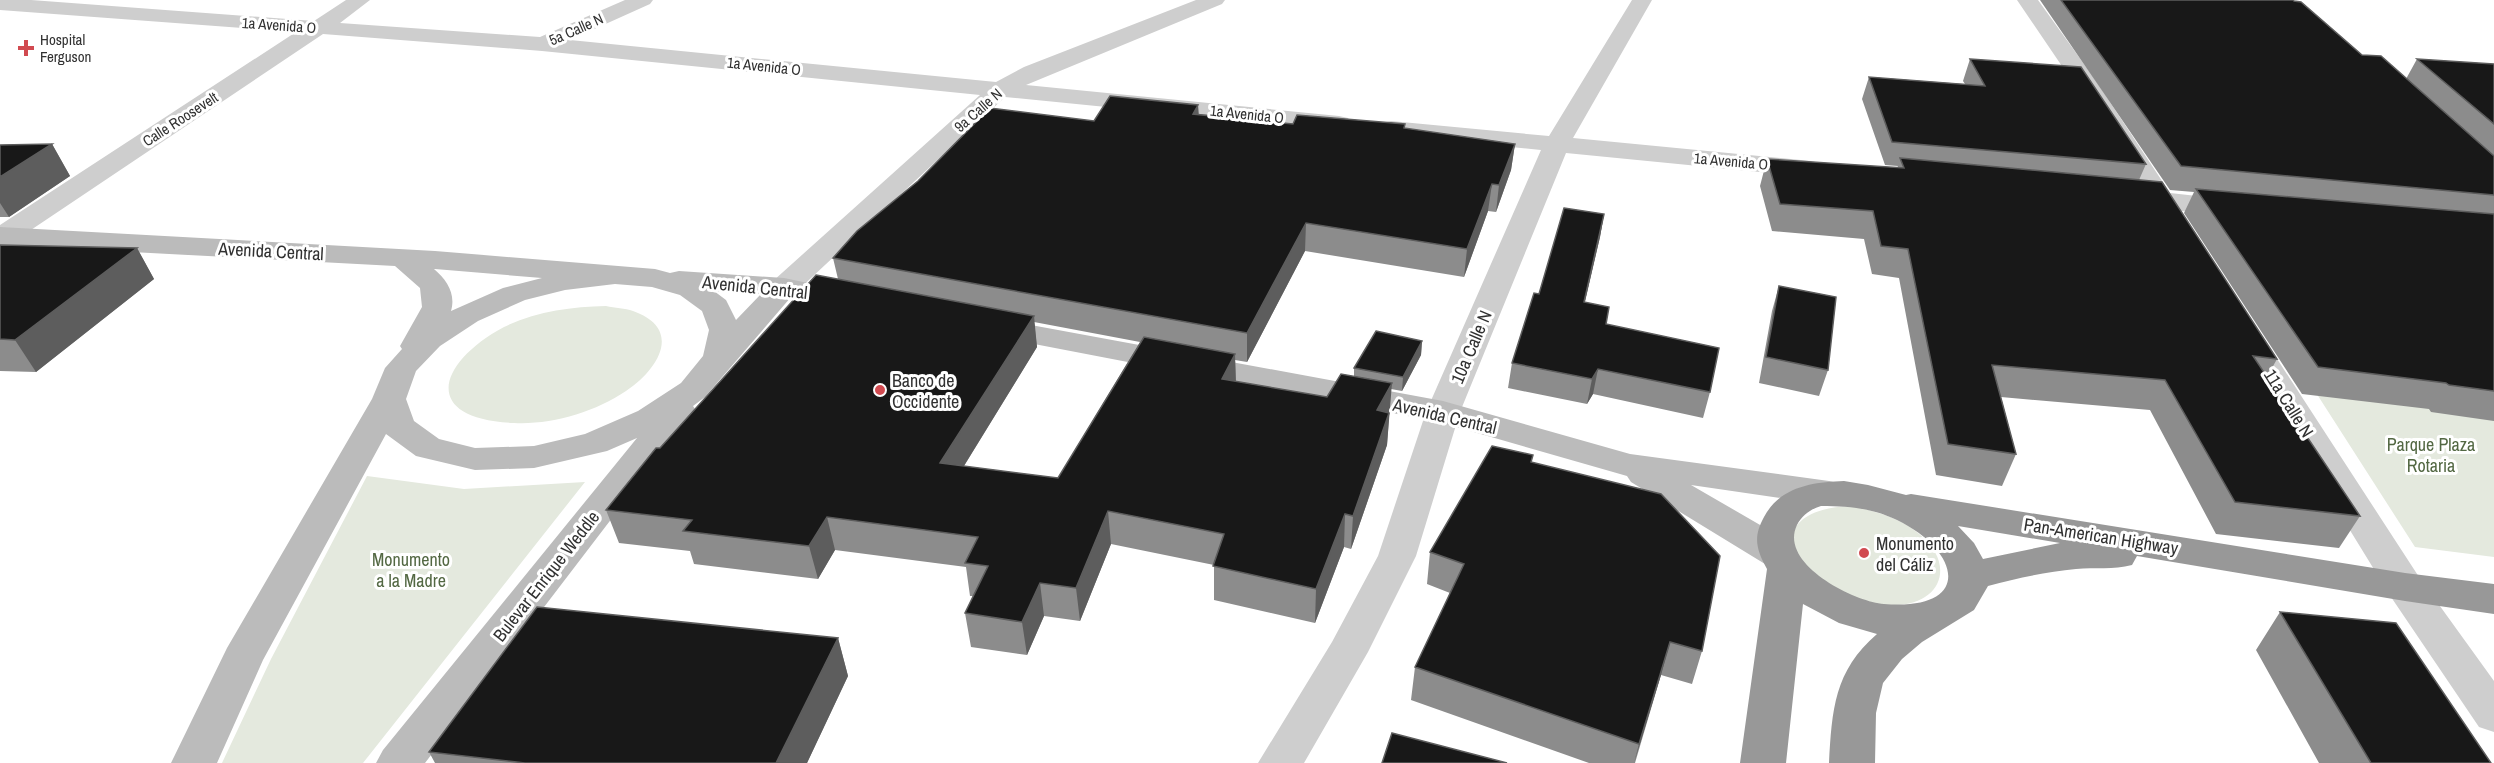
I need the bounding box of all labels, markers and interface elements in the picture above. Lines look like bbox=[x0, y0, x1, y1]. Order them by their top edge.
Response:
street label: 5a Calle N bbox=[546, 8, 606, 50]
street label: 1a Avenida O bbox=[241, 12, 317, 38]
place label: Hospital Ferguson bbox=[40, 29, 91, 67]
marker: Hospital Ferguson bbox=[17, 39, 35, 57]
street label: 1a Avenida O bbox=[726, 52, 802, 80]
street label: 9a Calle N bbox=[949, 83, 1007, 137]
street label: Calle Roosevelt bbox=[138, 86, 222, 151]
street label: 1a Avenida O bbox=[1209, 100, 1285, 128]
street label: 1a Avenida O bbox=[1693, 147, 1769, 175]
street label: Avenida Central bbox=[217, 236, 324, 266]
street label: Avenida Central bbox=[700, 269, 809, 305]
street label: 10a Calle N bbox=[1444, 307, 1498, 387]
street label: 11a Calle N bbox=[2258, 364, 2320, 442]
place label: Banco de Occidente bbox=[892, 368, 959, 414]
marker: Banco de Occidente bbox=[873, 383, 887, 397]
street label: Avenida Central bbox=[1390, 392, 1499, 440]
park label: Parque Plaza Rotaria bbox=[2387, 432, 2475, 478]
street label: Bulevar Enrique Weddle bbox=[487, 505, 605, 647]
street label: Pan-American Highway bbox=[2022, 511, 2181, 561]
place label: Monumento del Cáliz bbox=[1876, 531, 1954, 577]
marker: Monumento del Cáliz bbox=[1857, 546, 1871, 560]
park label: Monumento a la Madre bbox=[372, 547, 450, 593]

